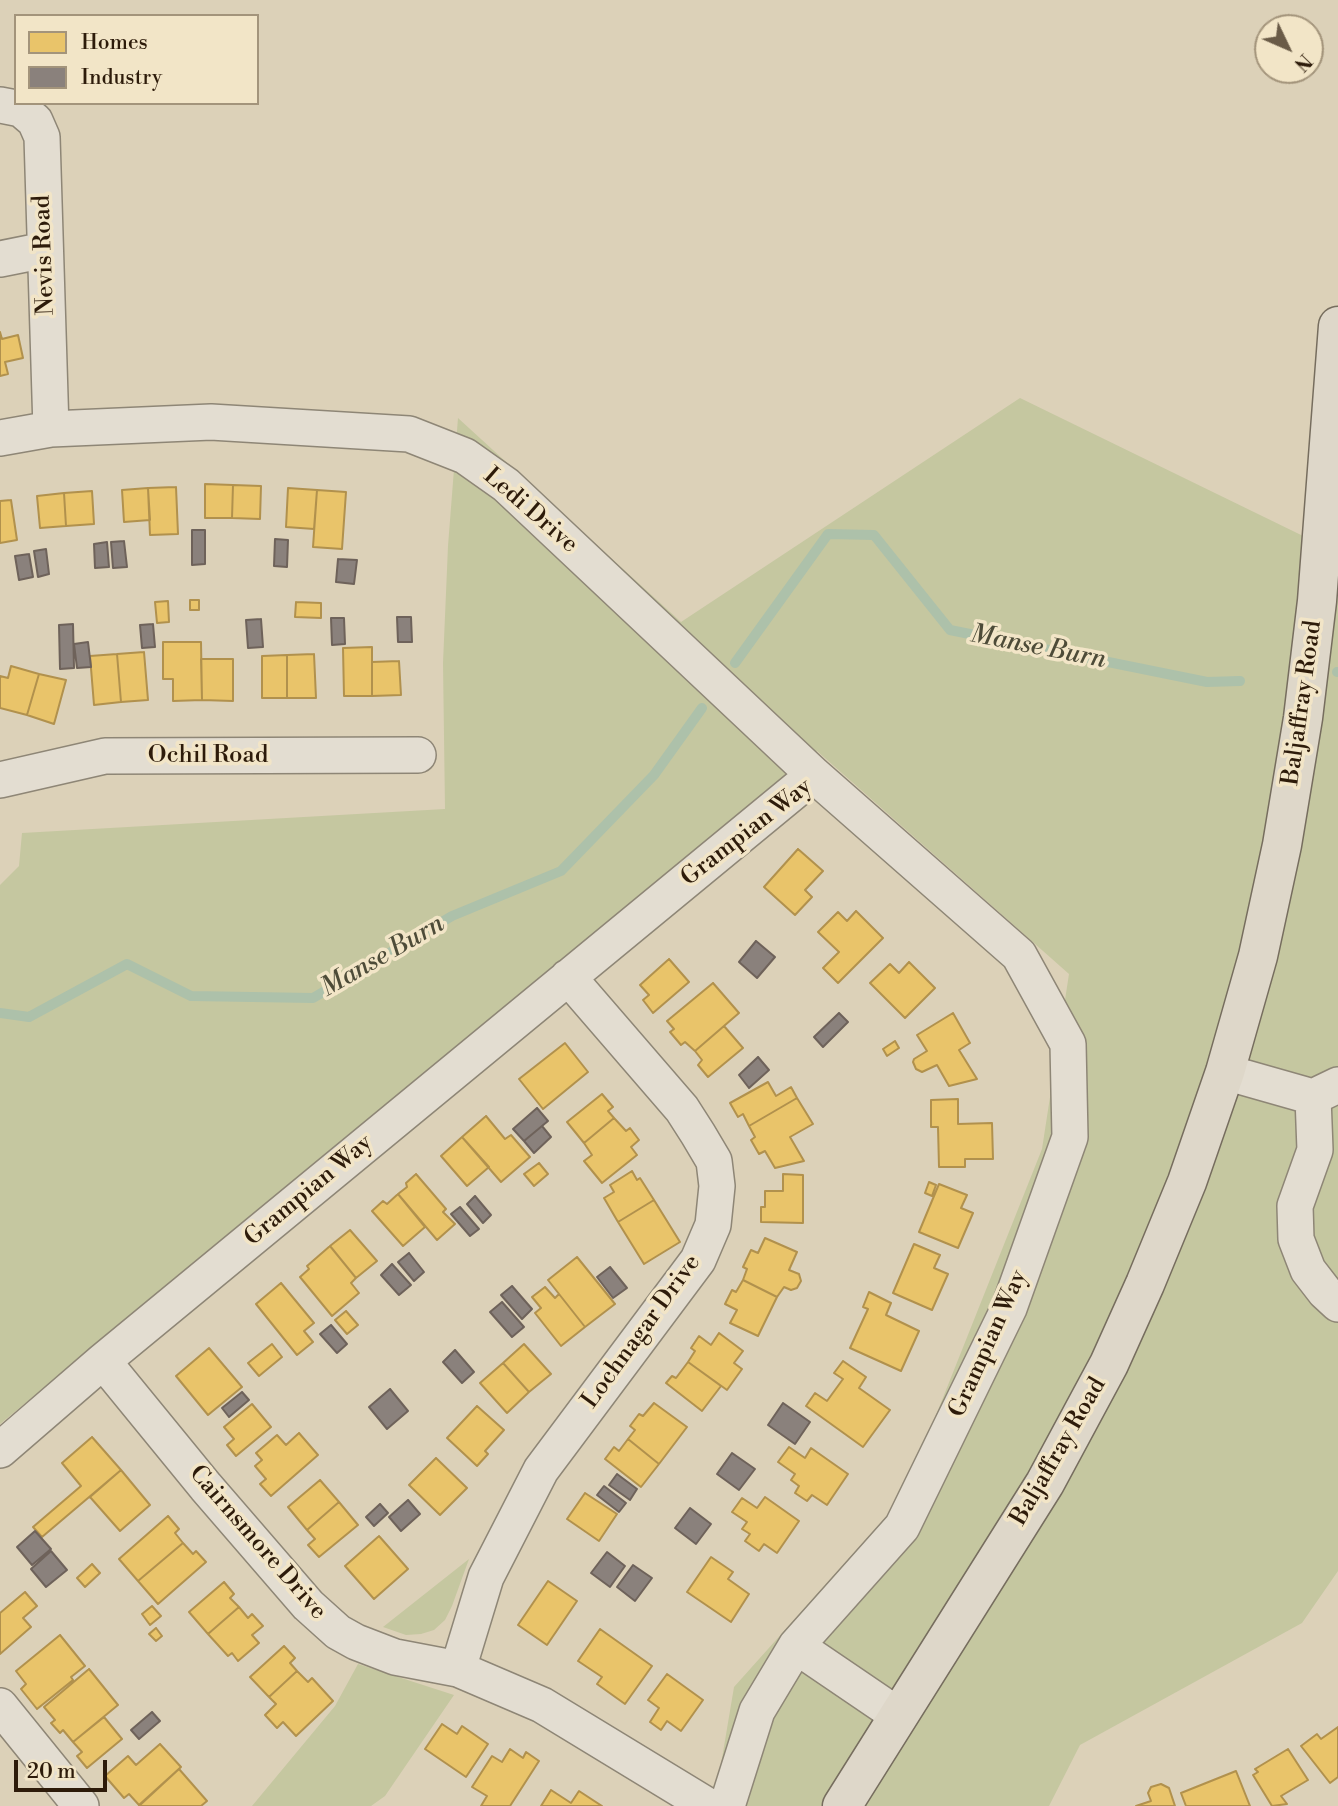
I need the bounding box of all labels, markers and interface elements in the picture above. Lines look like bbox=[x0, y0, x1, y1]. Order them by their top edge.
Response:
legend bbox=[14, 14, 259, 105]
north arrow bbox=[1254, 14, 1324, 84]
text: Homes bbox=[81, 30, 148, 56]
text: N bbox=[1289, 48, 1317, 76]
text: Industry bbox=[81, 65, 162, 91]
street label: Nevis Road bbox=[29, 194, 61, 316]
street label: Ledi Drive bbox=[477, 462, 583, 560]
street label: Baljaffray Road bbox=[1277, 619, 1329, 787]
water label: Manse Burn bbox=[968, 620, 1108, 676]
street label: Ochil Road bbox=[148, 742, 268, 770]
street label: Grampian Way bbox=[676, 773, 818, 893]
water label: Manse Burn bbox=[316, 909, 450, 1005]
street label: Grampian Way bbox=[239, 1129, 379, 1253]
street label: Lochnagar Drive bbox=[577, 1249, 707, 1415]
street label: Grampian Way bbox=[944, 1266, 1034, 1422]
street label: Baljaffray Road bbox=[1005, 1373, 1113, 1531]
street label: Cairnsmore Drive bbox=[182, 1460, 332, 1626]
scale bar bbox=[18, 1746, 110, 1790]
text: 20 m bbox=[27, 1759, 76, 1785]

